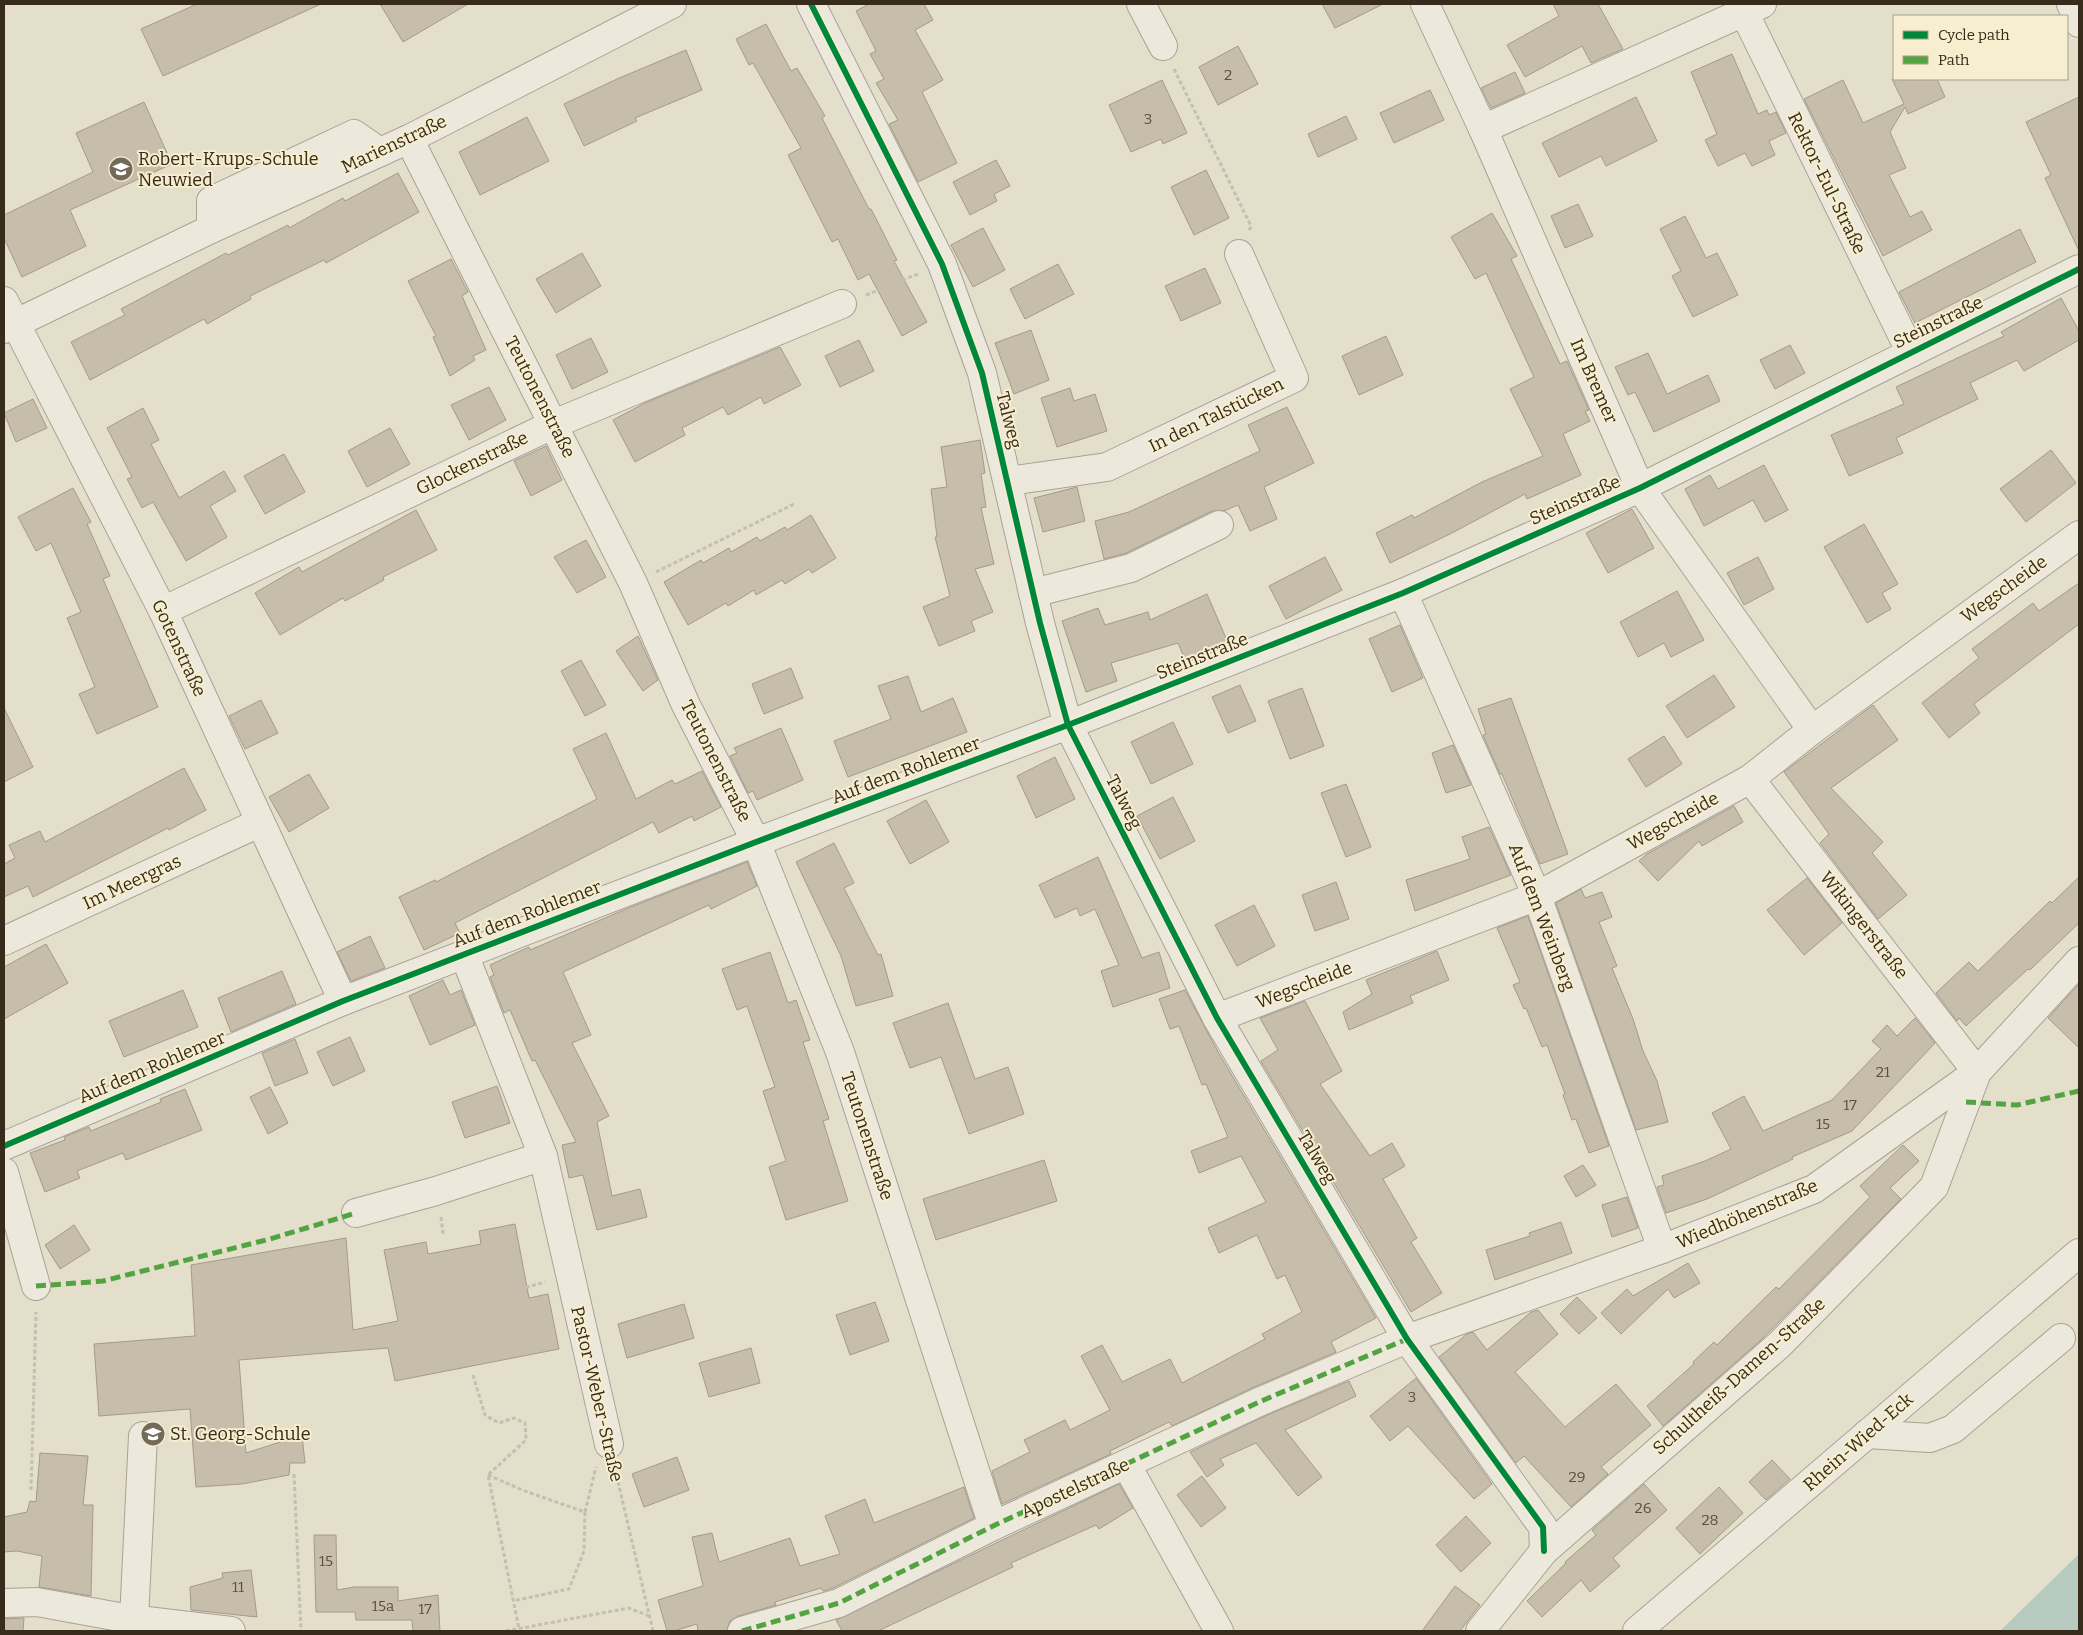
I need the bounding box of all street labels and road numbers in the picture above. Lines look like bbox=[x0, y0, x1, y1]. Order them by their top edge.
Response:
street label: Rektor-Eul-Straße bbox=[1783, 108, 1871, 258]
street label: Marienstraße bbox=[338, 110, 450, 178]
street label: Steinstraße bbox=[1890, 291, 1986, 353]
street label: Teutonenstraße bbox=[500, 332, 580, 462]
street label: Im Bremer bbox=[1566, 335, 1623, 427]
street label: In den Talstücken bbox=[1145, 373, 1288, 457]
street label: Talweg bbox=[991, 389, 1027, 451]
street label: Glockenstraße bbox=[412, 426, 532, 500]
street label: Steinstraße bbox=[1526, 470, 1624, 530]
street label: Wegscheide bbox=[1957, 550, 2051, 628]
street label: Gotenstraße bbox=[147, 596, 211, 700]
street label: Steinstraße bbox=[1153, 628, 1251, 684]
street label: Teutonenstraße bbox=[676, 696, 756, 826]
street label: Auf dem Rohlemer bbox=[829, 731, 984, 808]
street label: Talweg bbox=[1101, 771, 1147, 833]
street label: Wegscheide bbox=[1623, 787, 1723, 855]
street label: Auf dem Weinberg bbox=[1504, 840, 1580, 994]
street label: Im Meergras bbox=[79, 850, 185, 914]
street label: Wikingerstraße bbox=[1815, 867, 1913, 983]
street label: Auf dem Rohlemer bbox=[450, 875, 605, 952]
street label: Wegscheide bbox=[1253, 957, 1355, 1013]
street label: Auf dem Rohlemer bbox=[75, 1026, 229, 1108]
street label: Teutonenstraße bbox=[836, 1069, 898, 1203]
street label: Talweg bbox=[1293, 1126, 1341, 1188]
street label: Wiedhöhenstraße bbox=[1673, 1174, 1821, 1254]
street label: Schultheiß-Damen-Straße bbox=[1648, 1293, 1830, 1459]
street label: Pastor-Weber-Straße bbox=[566, 1304, 628, 1484]
street label: Rhein-Wied-Eck bbox=[1799, 1388, 1918, 1496]
street label: Apostelstraße bbox=[1017, 1453, 1133, 1523]

